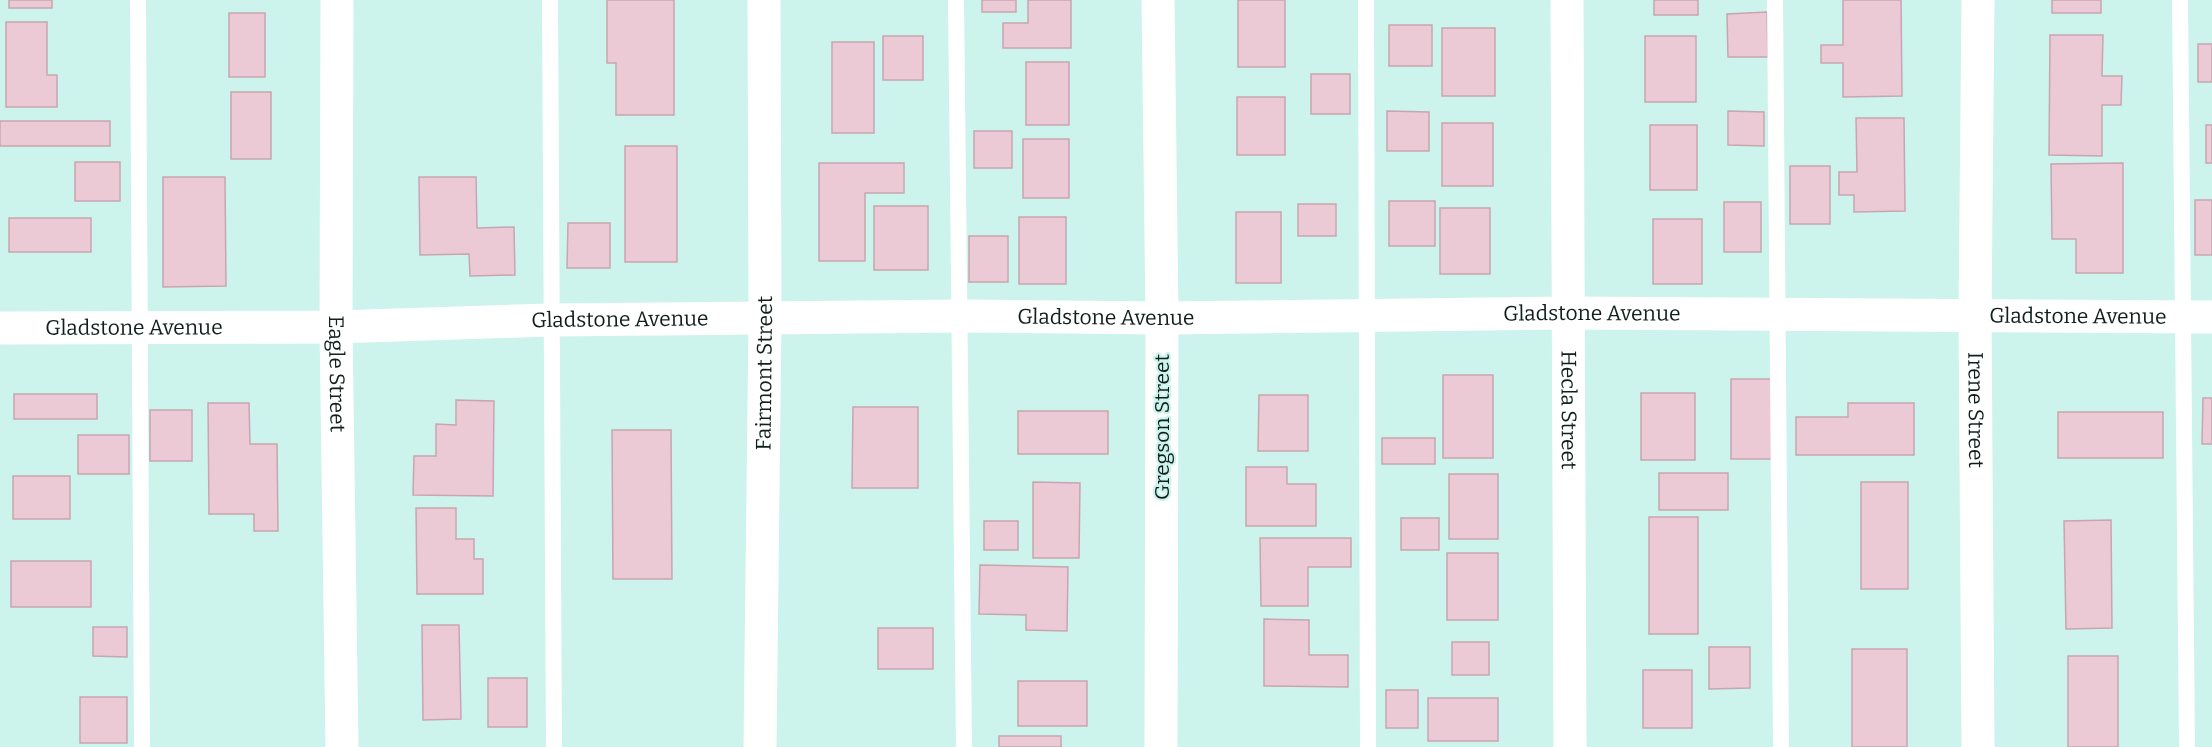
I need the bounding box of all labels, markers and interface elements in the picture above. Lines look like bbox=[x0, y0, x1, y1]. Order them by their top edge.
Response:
street label: Fairmont Street bbox=[750, 295, 778, 450]
street label: Gladstone Avenue bbox=[1503, 300, 1681, 327]
street label: Gladstone Avenue bbox=[1989, 303, 2167, 330]
street label: Gladstone Avenue bbox=[1017, 304, 1195, 331]
street label: Gladstone Avenue bbox=[531, 305, 709, 334]
street label: Gladstone Avenue bbox=[45, 314, 223, 341]
street label: Eagle Street bbox=[323, 316, 351, 433]
street label: Hecla Street bbox=[1555, 350, 1582, 470]
street label: Irene Street bbox=[1962, 352, 1989, 468]
street label: Gregson Street bbox=[1149, 354, 1175, 500]

